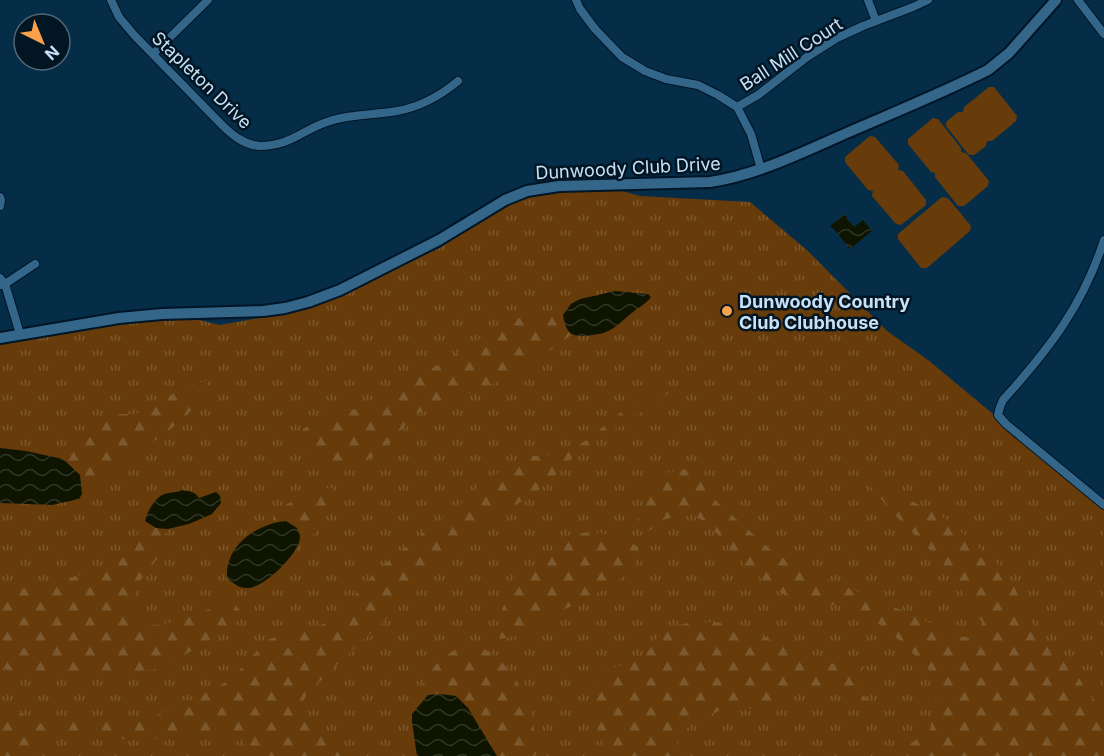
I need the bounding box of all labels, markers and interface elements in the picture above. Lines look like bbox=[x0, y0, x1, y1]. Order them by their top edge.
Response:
north arrow bbox=[12, 12, 72, 72]
street label: Ball Mill Court bbox=[736, 13, 846, 95]
street label: Stapleton Drive bbox=[148, 27, 256, 133]
text: N bbox=[41, 41, 64, 64]
street label: Dunwoody Club Drive bbox=[535, 153, 721, 183]
place label: Dunwoody Country Club Clubhouse bbox=[739, 291, 910, 333]
marker: Dunwoody Country Club Clubhouse bbox=[720, 304, 734, 318]

